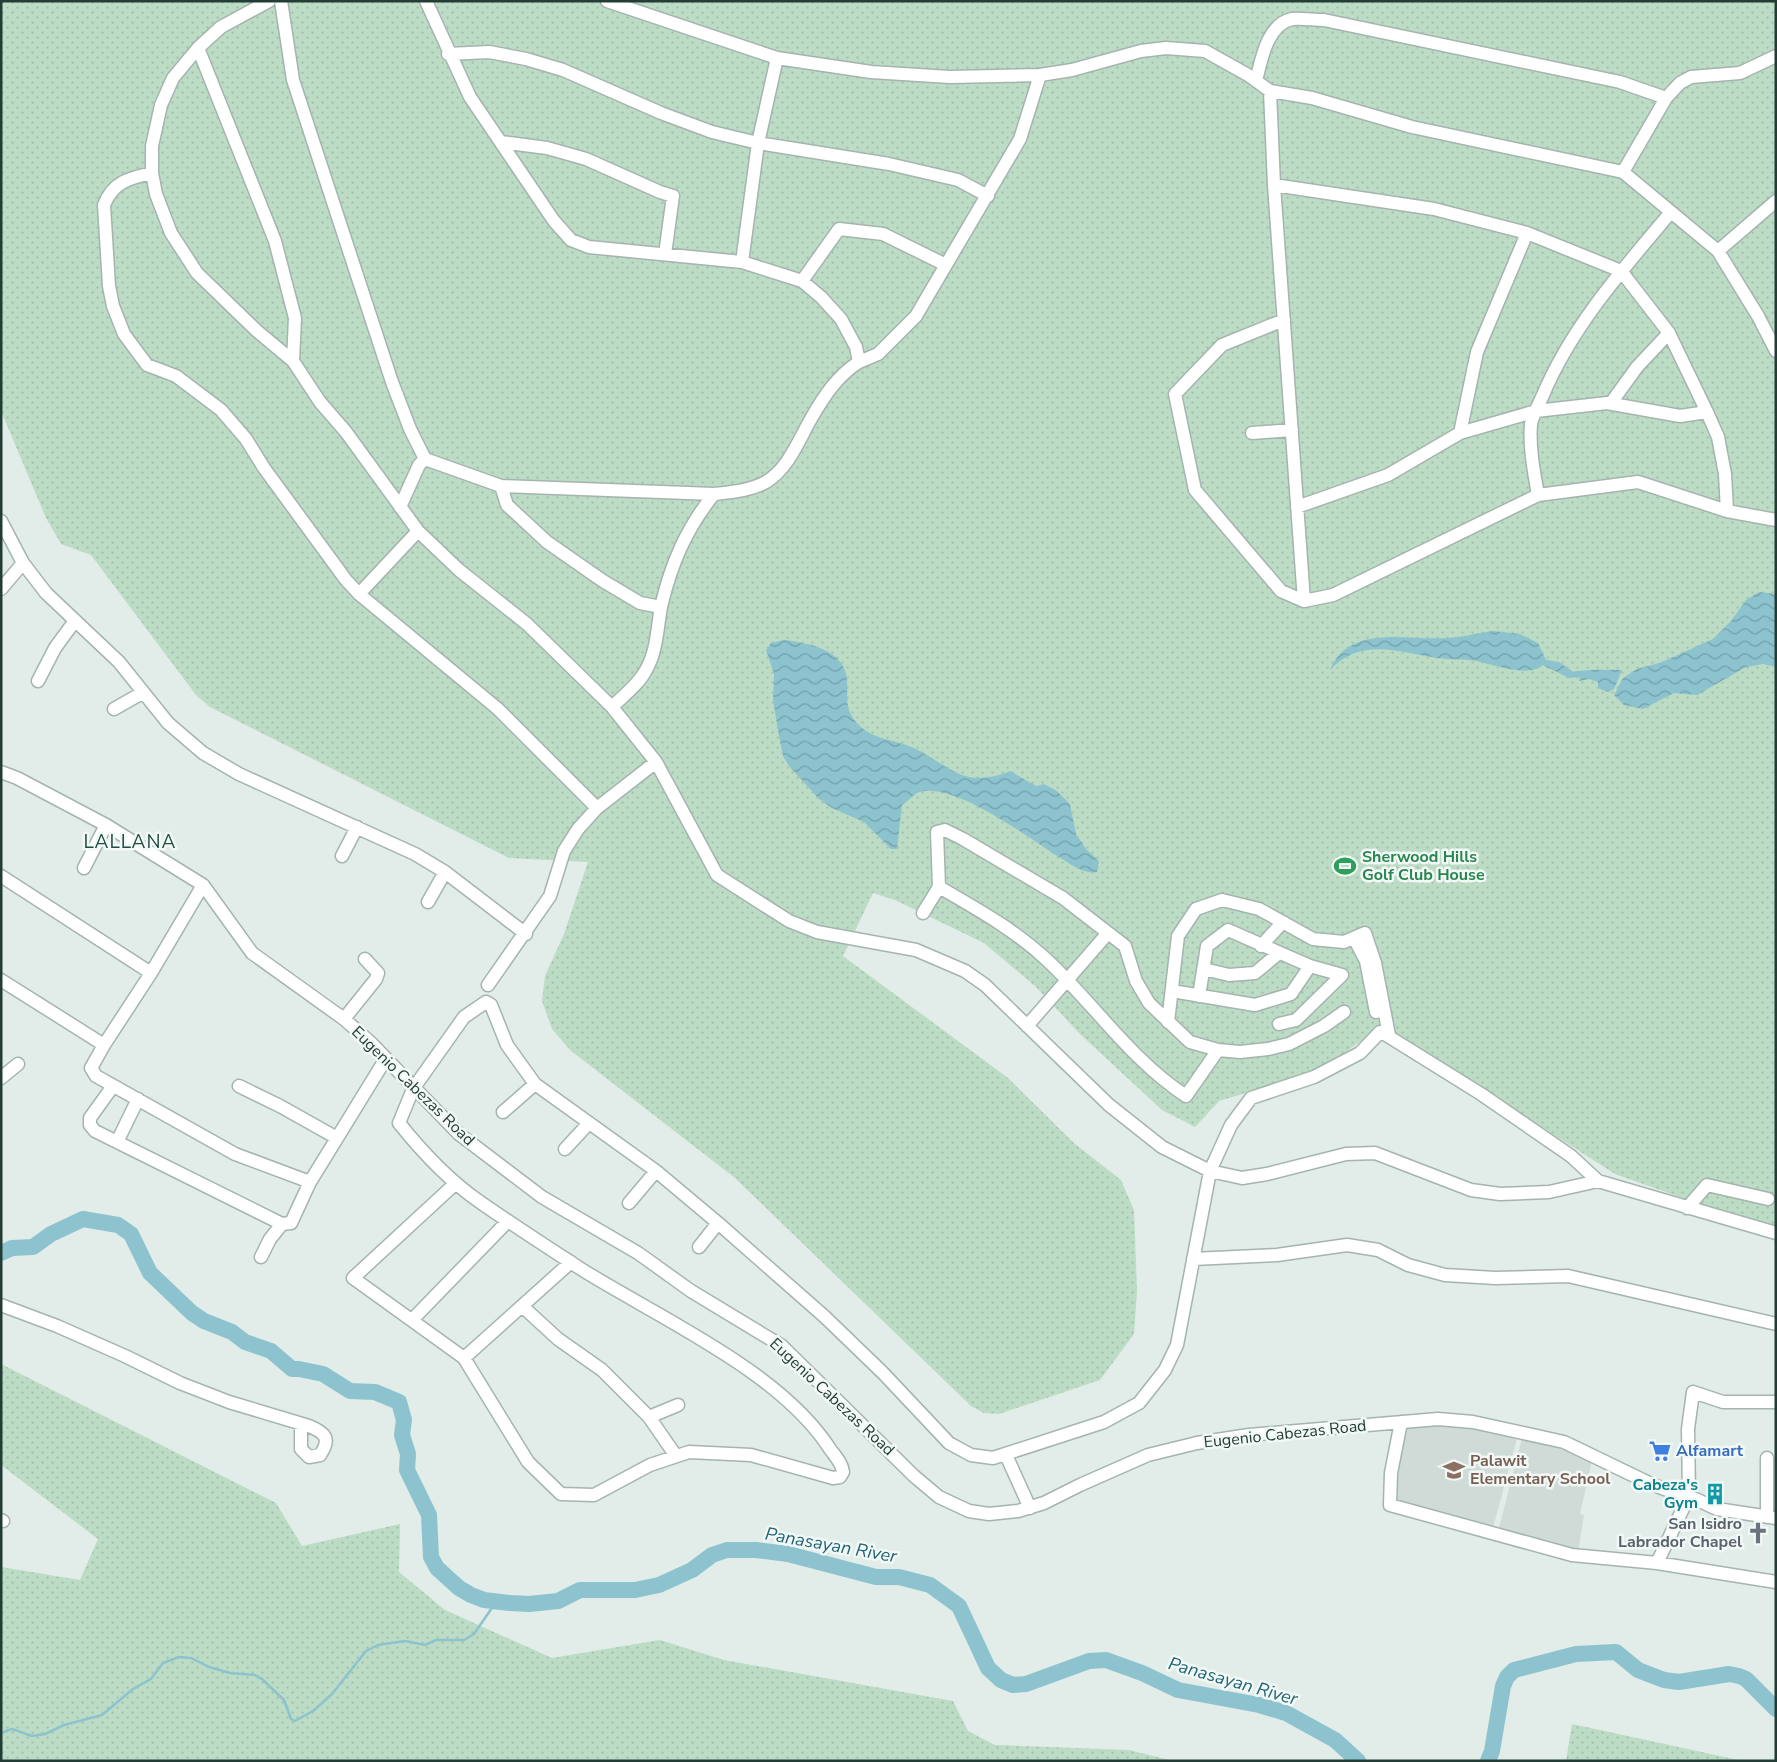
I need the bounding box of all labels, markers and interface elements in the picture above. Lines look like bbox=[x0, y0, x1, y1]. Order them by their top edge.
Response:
district label: LALLANA bbox=[84, 829, 176, 855]
place label: Sherwood Hills Golf Club House bbox=[1362, 846, 1485, 886]
sports icon: Sherwood Hills Golf Club House bbox=[1332, 853, 1358, 879]
street label: Eugenio Cabezas Road bbox=[347, 1021, 479, 1151]
street label: Eugenio Cabezas Road bbox=[765, 1333, 899, 1461]
street label: Eugenio Cabezas Road bbox=[1202, 1415, 1368, 1453]
supermarket icon: Alfamart bbox=[1647, 1438, 1673, 1464]
place label: Alfamart bbox=[1676, 1440, 1744, 1462]
place label: Palawit Elementary School bbox=[1470, 1450, 1610, 1490]
school or university icon: Palawit Elementary School bbox=[1441, 1457, 1467, 1483]
place label: Cabeza's Gym bbox=[1633, 1474, 1698, 1514]
building icon: Cabeza's Gym bbox=[1702, 1481, 1728, 1507]
place label: San Isidro Labrador Chapel bbox=[1618, 1513, 1742, 1553]
church icon: San Isidro Labrador Chapel bbox=[1745, 1520, 1771, 1546]
water label: Panasayan River bbox=[763, 1522, 899, 1568]
water label: Panasayan River bbox=[1166, 1651, 1301, 1711]

